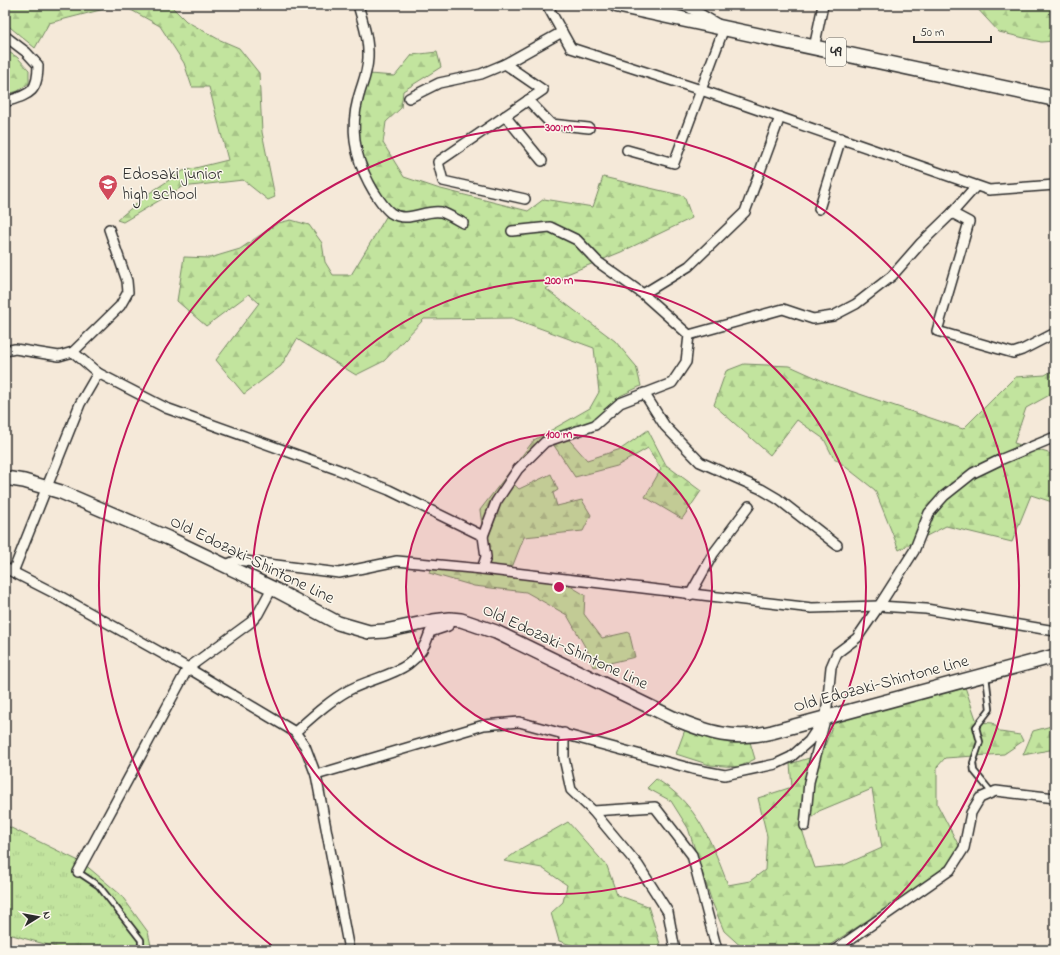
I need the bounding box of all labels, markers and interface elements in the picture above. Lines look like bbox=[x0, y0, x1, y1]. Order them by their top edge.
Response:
scale bar bbox=[914, 18, 991, 44]
text: 50 m bbox=[920, 24, 944, 42]
road number: 49 bbox=[826, 38, 846, 66]
text: 300 m bbox=[544, 119, 574, 137]
place label: Edosaki junior high school bbox=[122, 162, 223, 209]
school or university icon: Edosaki junior high school bbox=[97, 173, 119, 201]
text: 200 m bbox=[544, 272, 574, 290]
text: 100 m bbox=[546, 426, 573, 444]
street label: Old Edozaki-Shintone Line bbox=[165, 509, 339, 611]
centre of rings bbox=[552, 580, 566, 594]
street label: Old Edozaki-Shintone Line bbox=[478, 598, 652, 697]
street label: Old Edozaki-Shintone Line bbox=[791, 648, 972, 719]
north arrow bbox=[18, 897, 58, 937]
text: N bbox=[38, 910, 55, 920]

